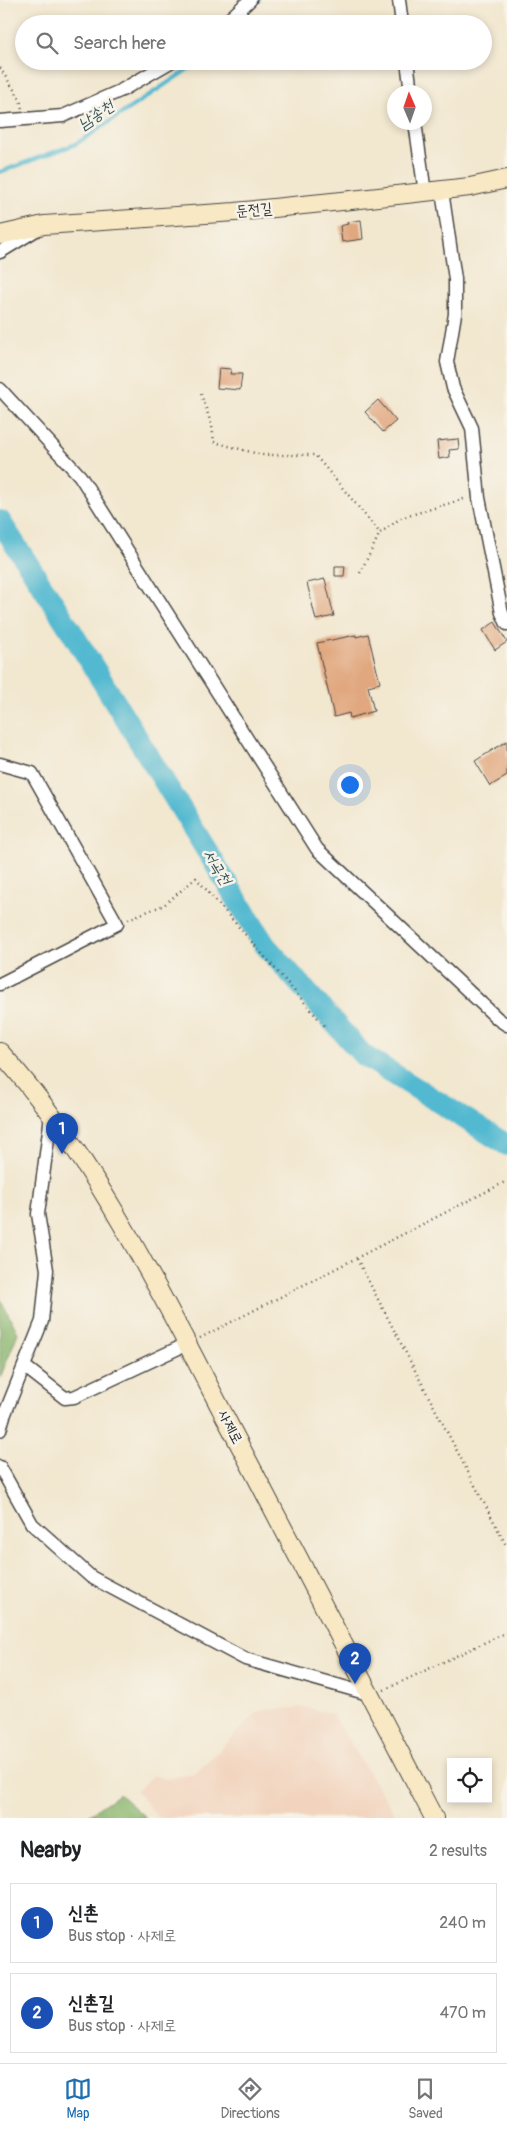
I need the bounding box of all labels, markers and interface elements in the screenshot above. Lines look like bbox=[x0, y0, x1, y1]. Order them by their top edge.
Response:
search box bbox=[15, 15, 492, 70]
icon: search bbox=[33, 29, 61, 57]
text: Search here bbox=[73, 31, 166, 55]
north arrow bbox=[387, 85, 432, 130]
water label: 남송천 bbox=[74, 95, 119, 134]
street label: 둔전길 bbox=[235, 199, 273, 221]
your location bbox=[337, 772, 363, 798]
water label: 서곡천 bbox=[198, 845, 237, 890]
pin: 1 bbox=[46, 1113, 78, 1154]
street label: 사제로 bbox=[213, 1407, 247, 1447]
pin: 2 bbox=[339, 1643, 371, 1684]
map controls bbox=[447, 1758, 492, 1803]
button: locate bbox=[447, 1758, 492, 1803]
text: Nearby bbox=[20, 1837, 81, 1864]
text: 2 results bbox=[429, 1841, 487, 1861]
text: 신촌 bbox=[68, 1901, 99, 1925]
text: 1 bbox=[34, 1913, 40, 1933]
text: 240 m bbox=[439, 1913, 486, 1933]
text: Bus stop · 사제로 bbox=[68, 1926, 176, 1946]
text: 신촌길 bbox=[68, 1991, 114, 2015]
text: 2 bbox=[33, 2003, 41, 2023]
text: 470 m bbox=[440, 2003, 486, 2023]
text: Bus stop · 사제로 bbox=[68, 2016, 176, 2036]
tab: Map bbox=[64, 2075, 92, 2122]
tab: Directions bbox=[220, 2075, 280, 2122]
tab: Saved bbox=[408, 2075, 443, 2122]

